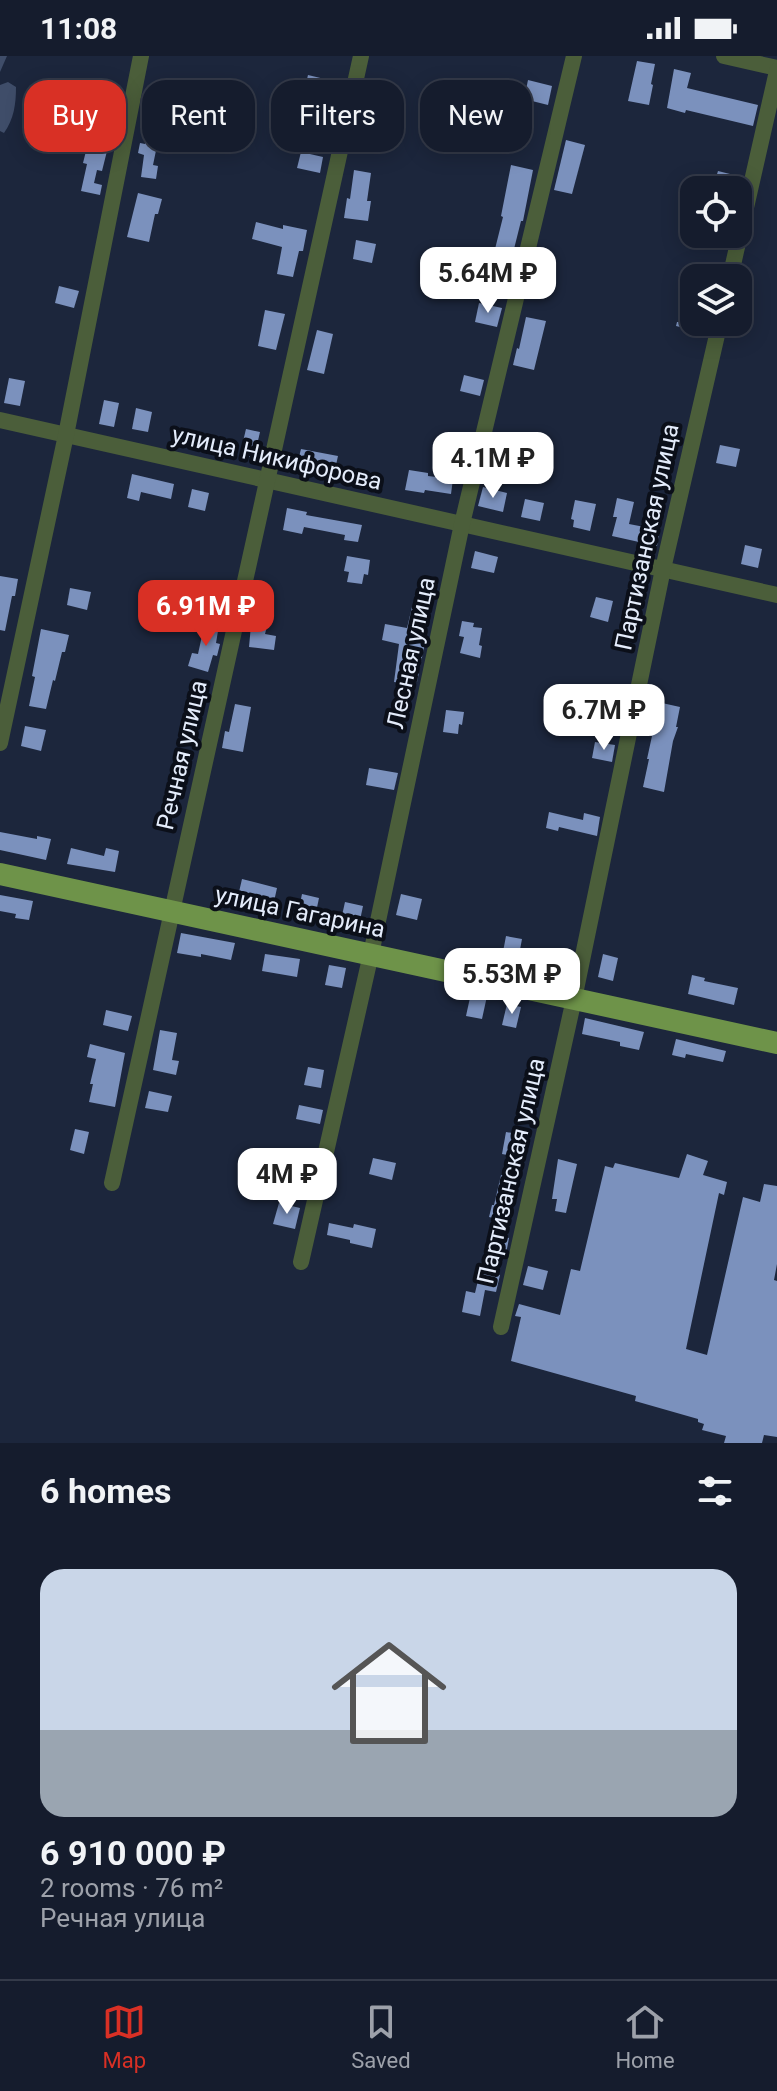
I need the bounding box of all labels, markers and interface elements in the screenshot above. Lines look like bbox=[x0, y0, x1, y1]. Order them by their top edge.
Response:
text: 11:08 bbox=[40, 11, 117, 46]
chip: Buy bbox=[24, 80, 126, 152]
chip: Rent bbox=[142, 80, 255, 152]
chip: Filters bbox=[271, 80, 404, 152]
chip: New bbox=[420, 80, 532, 152]
map controls bbox=[680, 176, 752, 336]
button: locate bbox=[680, 176, 752, 248]
pin: 5.64M ₽ bbox=[414, 247, 562, 315]
text: 5.64M ₽ bbox=[438, 258, 538, 288]
button: layers bbox=[680, 264, 752, 336]
street label: улица Никифорова bbox=[169, 420, 385, 496]
street label: Партизанская улица bbox=[609, 421, 685, 653]
pin: 4.1M ₽ bbox=[428, 432, 558, 500]
text: 4.1M ₽ bbox=[451, 443, 535, 473]
street label: Лесная улица bbox=[381, 575, 441, 731]
pin: 6.91M ₽ bbox=[132, 580, 280, 648]
text: 6.91M ₽ bbox=[156, 591, 256, 621]
street label: Речная улица bbox=[151, 677, 213, 833]
pin: 6.7M ₽ bbox=[539, 684, 669, 752]
text: 6.7M ₽ bbox=[562, 695, 646, 725]
street label: улица Гагарина bbox=[212, 880, 388, 944]
pin: 5.53M ₽ bbox=[438, 948, 586, 1016]
text: 5.53M ₽ bbox=[462, 959, 562, 989]
street label: Партизанская улица bbox=[471, 1055, 551, 1287]
pin: 4M ₽ bbox=[240, 1148, 334, 1216]
text: 4M ₽ bbox=[256, 1159, 318, 1189]
icon: filters bbox=[693, 1469, 737, 1513]
text: 6 homes bbox=[40, 1471, 171, 1511]
icon: home bbox=[317, 1621, 461, 1765]
text: 6 910 000 ₽ bbox=[40, 1833, 226, 1873]
text: 2 rooms · 76 m² bbox=[40, 1873, 223, 1903]
text: Речная улица bbox=[40, 1903, 205, 1933]
tab: Map bbox=[102, 2000, 146, 2073]
tab: Saved bbox=[351, 2000, 411, 2073]
tab: Home bbox=[615, 2000, 675, 2073]

